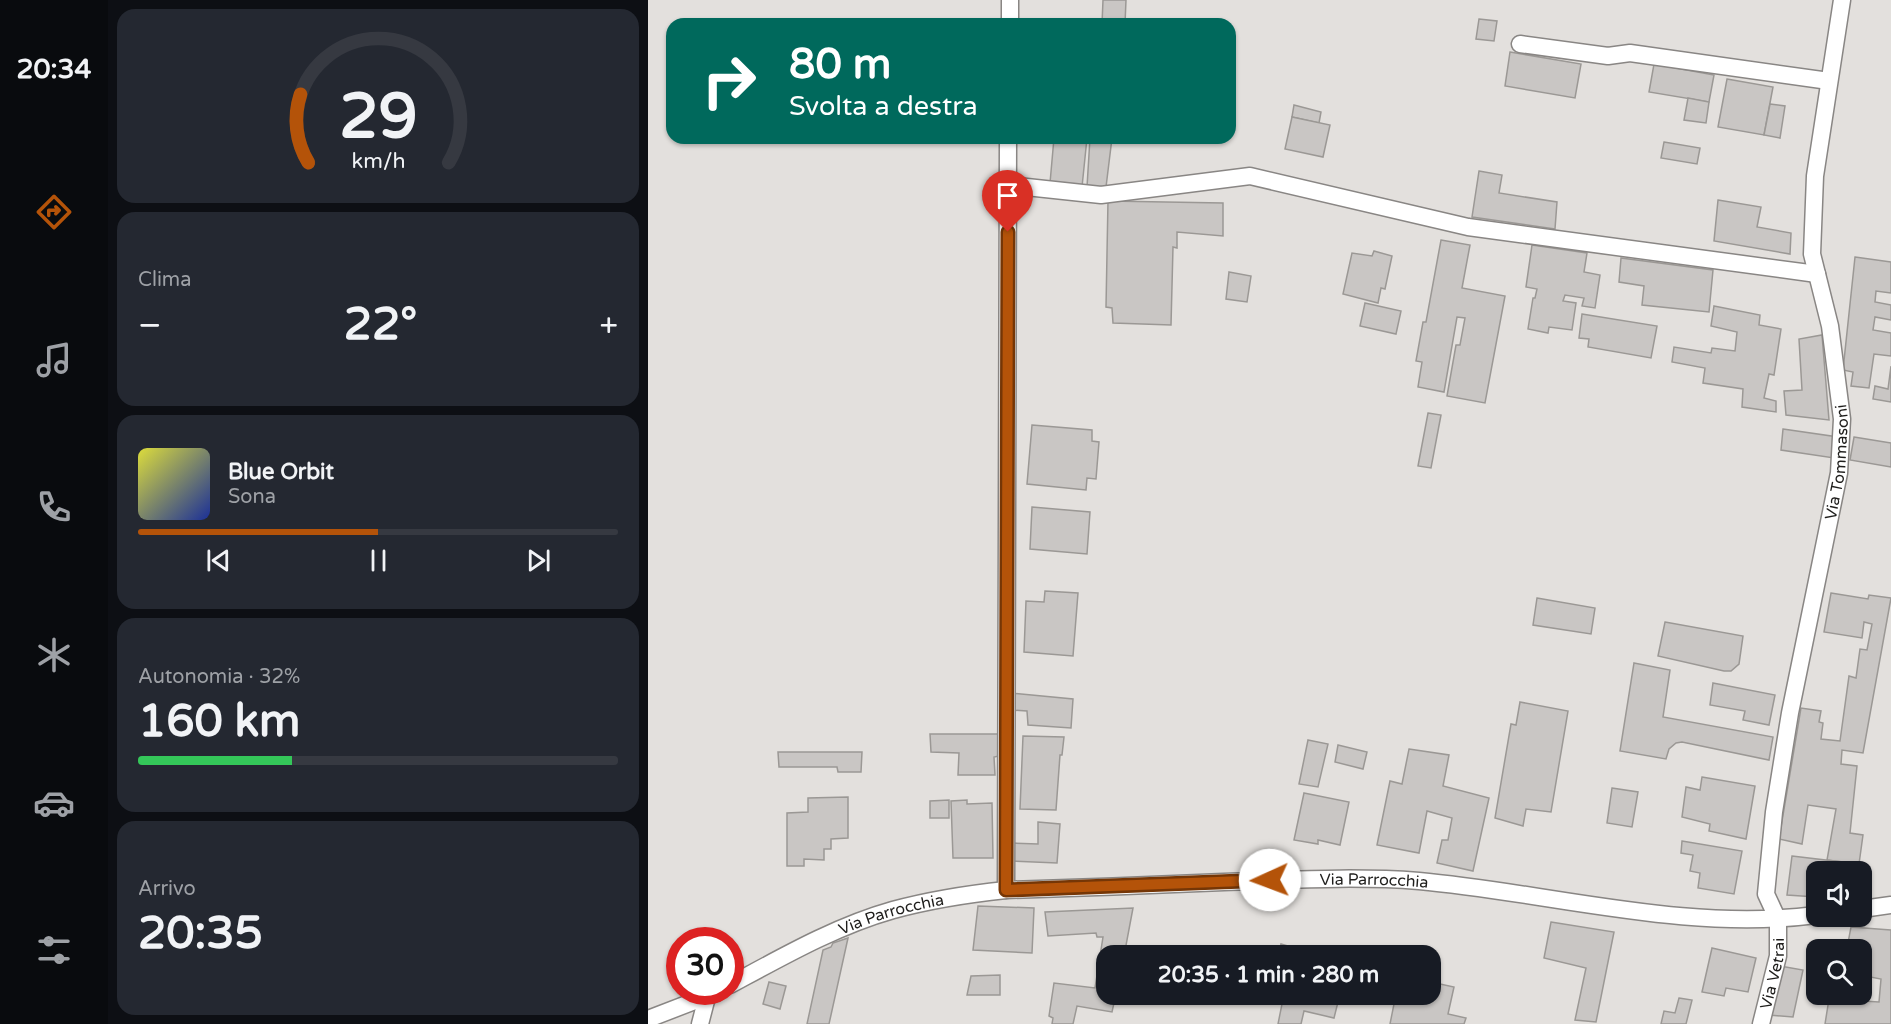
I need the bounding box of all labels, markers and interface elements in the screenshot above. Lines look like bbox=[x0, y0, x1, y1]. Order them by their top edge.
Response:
text: 80 m bbox=[789, 39, 891, 90]
icon: right bbox=[690, 42, 768, 120]
text: 20:34 bbox=[17, 53, 91, 86]
text: 29 bbox=[339, 80, 417, 155]
text: Svolta a destra bbox=[789, 90, 978, 123]
text: km/h bbox=[351, 148, 405, 174]
pin bbox=[982, 170, 1033, 232]
icon: arrive bbox=[991, 179, 1024, 212]
icon: directions bbox=[33, 191, 75, 233]
text: Clima bbox=[138, 268, 191, 292]
text: 22° bbox=[344, 298, 417, 352]
text: − bbox=[138, 306, 162, 345]
text: + bbox=[599, 306, 618, 345]
icon: music bbox=[33, 339, 75, 381]
street label: Via Tommasoni bbox=[1821, 403, 1853, 522]
text: Blue Orbit bbox=[228, 459, 334, 485]
text: Sona bbox=[228, 485, 276, 509]
icon: phone bbox=[33, 486, 75, 528]
icon: previous bbox=[202, 544, 235, 577]
icon: pause bbox=[362, 544, 395, 577]
icon: next bbox=[522, 544, 555, 577]
icon: climate bbox=[33, 634, 75, 676]
text: Autonomia · 32% bbox=[138, 665, 300, 689]
text: 160 km bbox=[138, 695, 300, 749]
icon: car bbox=[33, 782, 75, 824]
position arrow bbox=[1238, 848, 1302, 912]
map controls bbox=[1806, 861, 1872, 1005]
button: sound bbox=[1806, 861, 1872, 927]
street label: Via Parrocchia bbox=[1319, 870, 1429, 893]
text: Arrivo bbox=[138, 877, 196, 901]
street label: Via Parrocchia bbox=[836, 890, 945, 940]
text: 20:35 bbox=[138, 907, 263, 961]
speed limit sign: 30 bbox=[666, 927, 744, 1005]
icon: filters bbox=[33, 929, 75, 971]
street label: Via Vetrai bbox=[1756, 938, 1789, 1011]
button: search bbox=[1806, 939, 1872, 1005]
text: 20:35 · 1 min · 280 m bbox=[1158, 962, 1379, 988]

